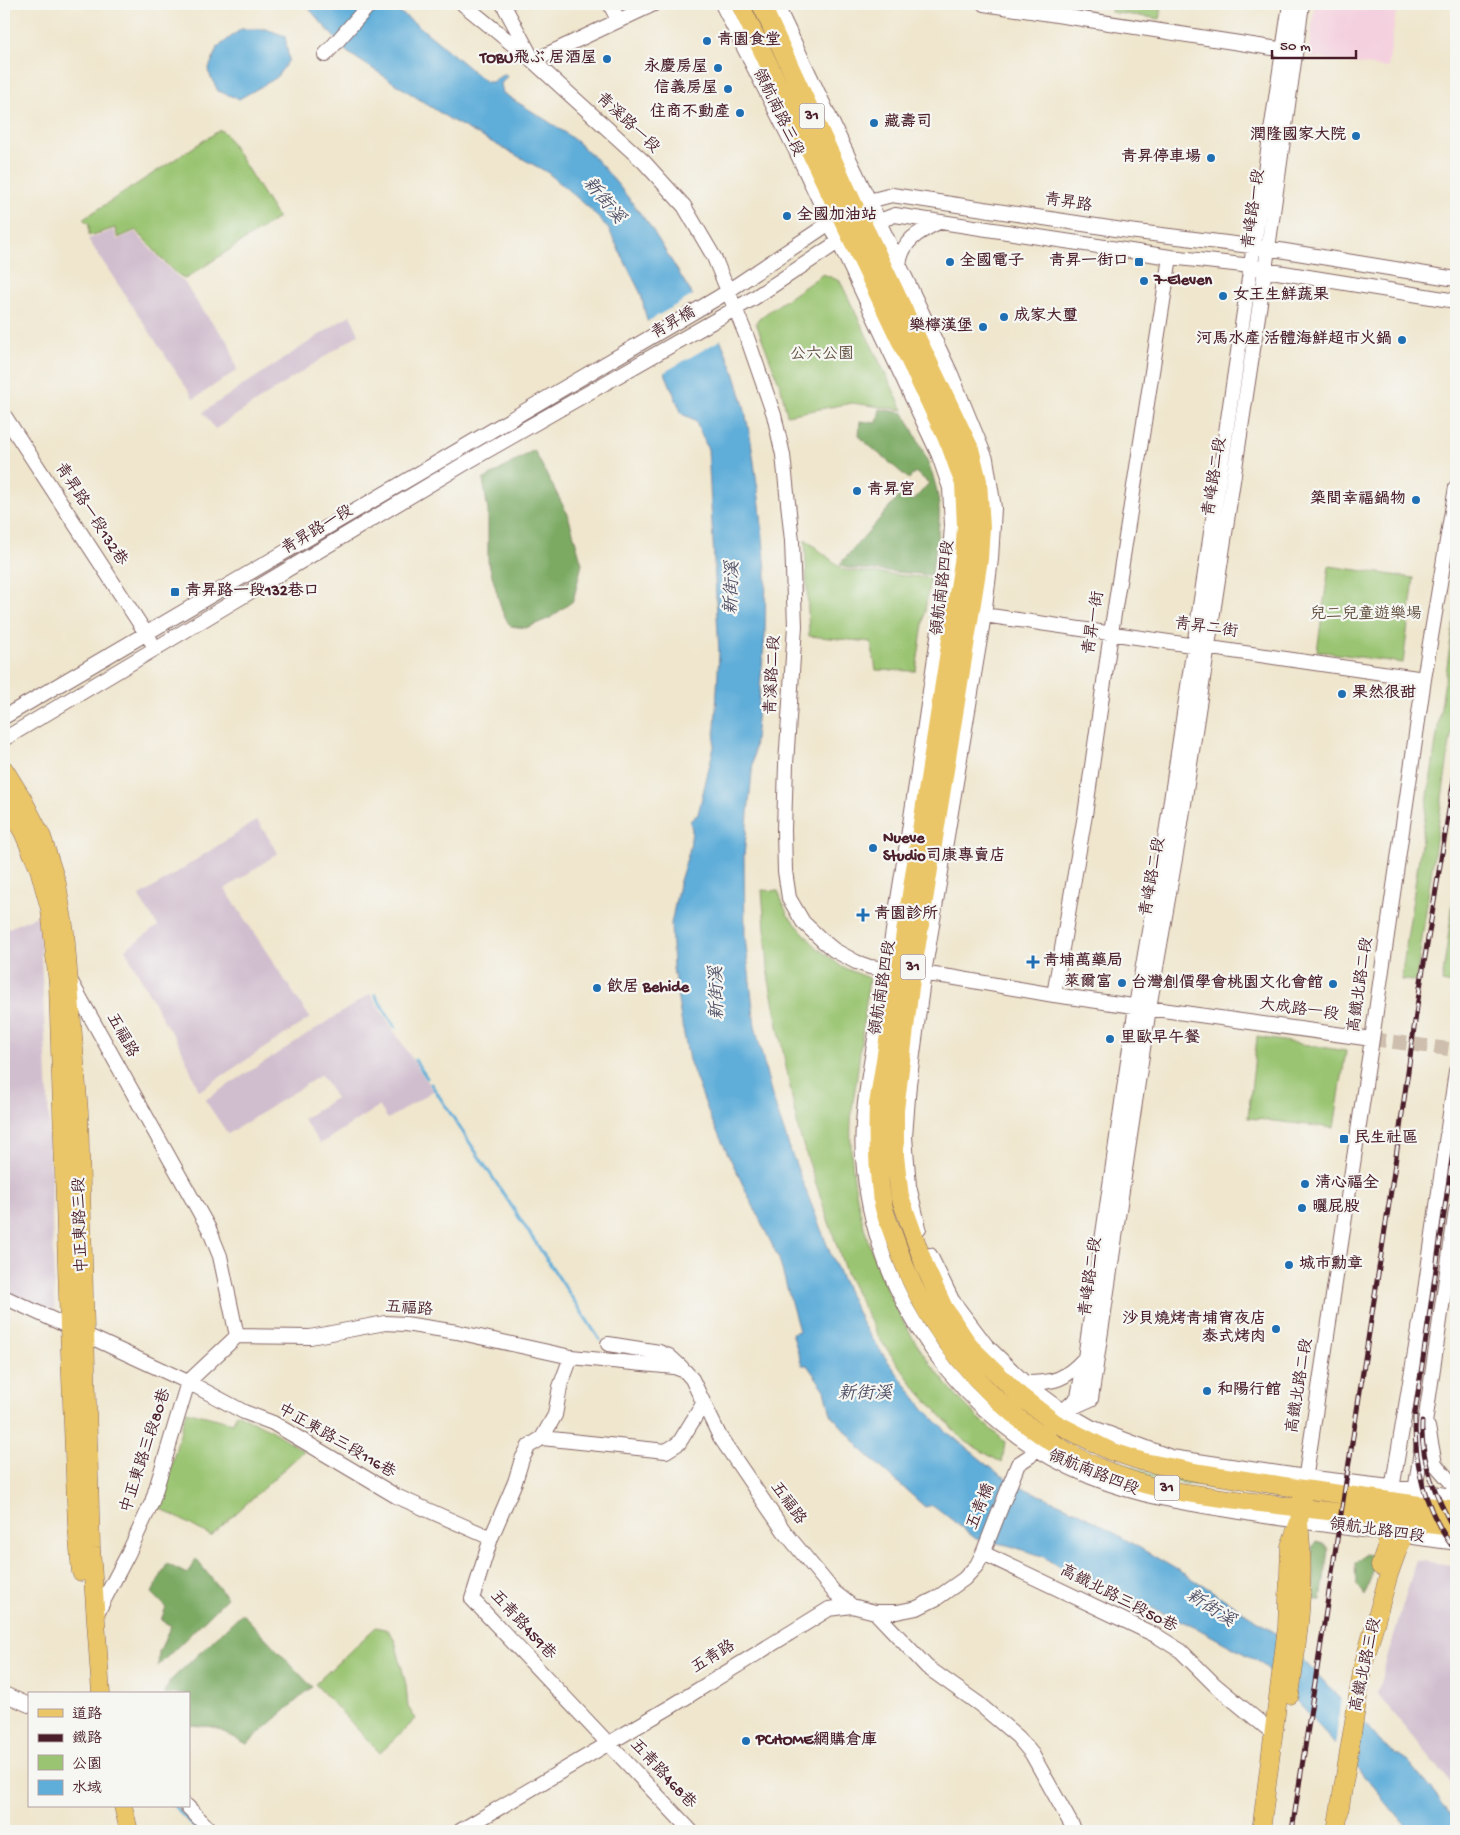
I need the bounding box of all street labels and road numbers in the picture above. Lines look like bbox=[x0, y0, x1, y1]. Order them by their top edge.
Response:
street label: 領航南路三段 bbox=[747, 65, 808, 160]
street label: 青溪路一段 bbox=[591, 88, 664, 158]
road number: 31 bbox=[800, 104, 824, 128]
street label: 青峰路一段 bbox=[1238, 168, 1270, 250]
street label: 青昇路 bbox=[1043, 189, 1094, 217]
street label: 青昇橋 bbox=[647, 302, 700, 344]
street label: 青峰路二段 bbox=[1198, 436, 1232, 518]
street label: 青昇路一段132巷 bbox=[50, 459, 132, 570]
street label: 青昇路一段 bbox=[278, 501, 357, 560]
street label: 領航南路四段 bbox=[927, 539, 959, 637]
street label: 青昇一街 bbox=[1079, 590, 1109, 656]
street label: 青昇二街 bbox=[1173, 613, 1239, 643]
street label: 青溪路二段 bbox=[760, 634, 786, 715]
street label: 青峰路二段 bbox=[1136, 836, 1170, 918]
street label: 高鐵北路二段 bbox=[1344, 936, 1378, 1034]
street label: 領航南路四段 bbox=[865, 939, 901, 1037]
road number: 31 bbox=[900, 954, 926, 980]
street label: 大成路一段 bbox=[1258, 994, 1340, 1026]
street label: 五福路 bbox=[101, 1009, 143, 1062]
street label: 中正東路三段 bbox=[69, 1177, 93, 1273]
street label: 青峰路二段 bbox=[1075, 1236, 1107, 1318]
street label: 五福路 bbox=[384, 1297, 434, 1321]
street label: 高鐵北路二段 bbox=[1282, 1337, 1318, 1435]
street label: 中正東路三段80巷 bbox=[116, 1386, 176, 1516]
street label: 中正東路三段116巷 bbox=[274, 1399, 399, 1483]
street label: 領航南路四段 bbox=[1045, 1445, 1142, 1501]
road number: 31 bbox=[1154, 1476, 1180, 1500]
street label: 五福路 bbox=[765, 1478, 810, 1529]
street label: 五青橋 bbox=[962, 1480, 1000, 1533]
street label: 領航北路四段 bbox=[1328, 1514, 1426, 1548]
street label: 高鐵北路三段50巷 bbox=[1056, 1560, 1181, 1638]
street label: 五青路459巷 bbox=[485, 1586, 560, 1665]
street label: 高鐵北路三段 bbox=[1346, 1616, 1386, 1714]
street label: 五青路 bbox=[688, 1636, 739, 1679]
street label: 五青路468巷 bbox=[625, 1735, 701, 1814]

